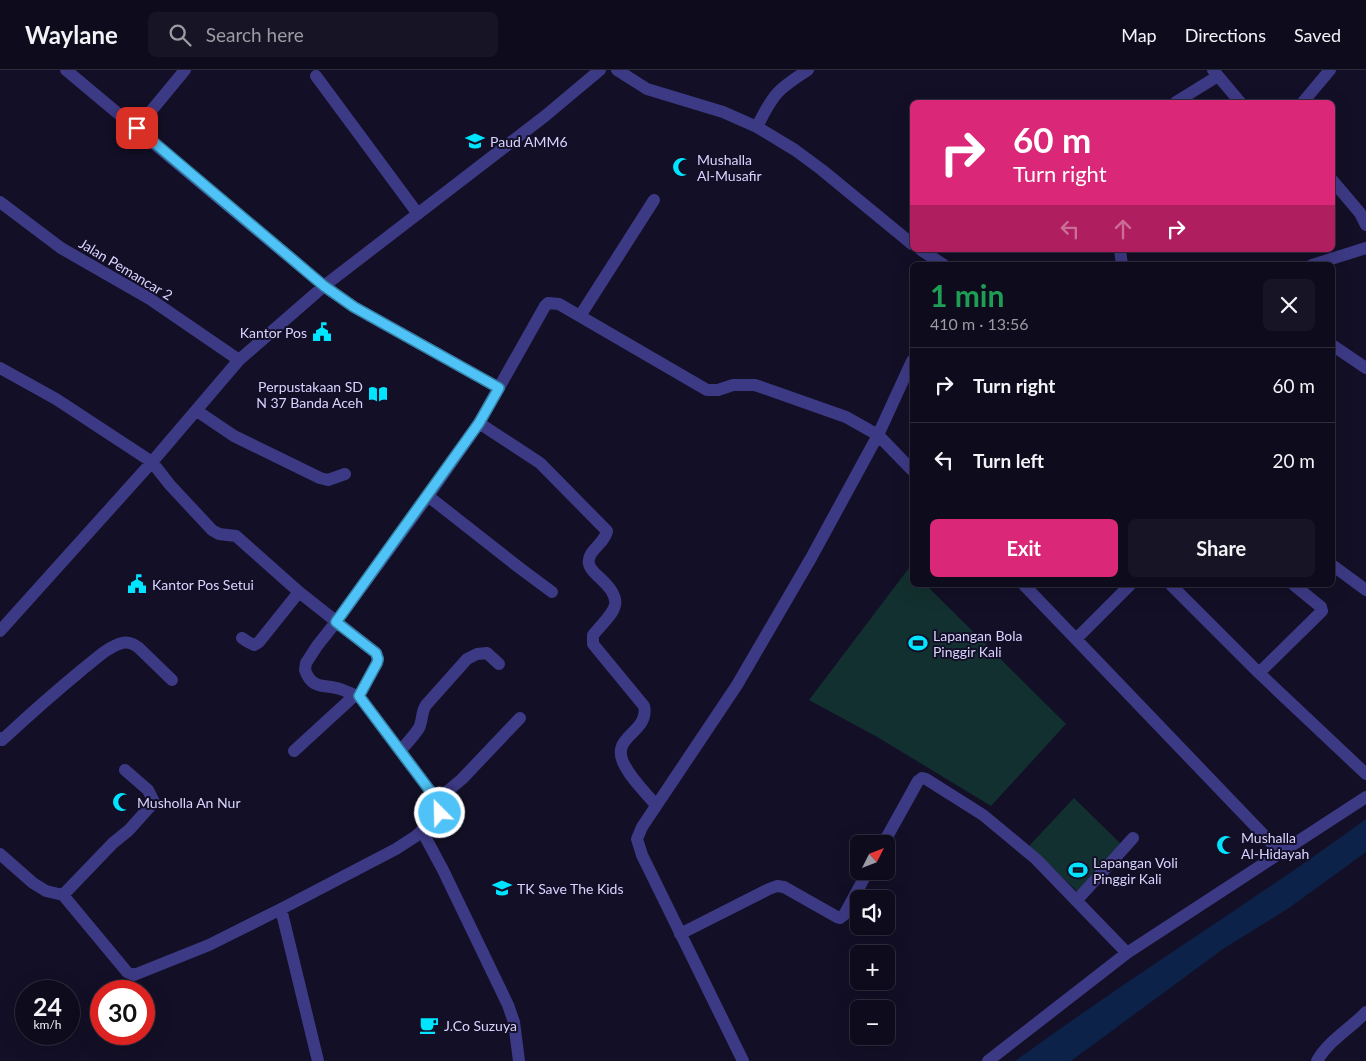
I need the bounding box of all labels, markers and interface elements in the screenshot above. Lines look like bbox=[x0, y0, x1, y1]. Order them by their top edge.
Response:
search box bbox=[148, 12, 498, 57]
text: Waylane bbox=[25, 20, 118, 49]
icon: search bbox=[166, 21, 194, 49]
text: Search here bbox=[206, 23, 304, 46]
text: Map bbox=[1121, 24, 1157, 46]
text: Directions bbox=[1185, 24, 1266, 46]
text: Saved bbox=[1294, 24, 1341, 46]
pin bbox=[116, 107, 158, 149]
icon: arrive bbox=[123, 114, 151, 142]
text: 60 m bbox=[1013, 118, 1091, 160]
icon: right bbox=[930, 120, 995, 185]
school or university icon: Paud AMM6 bbox=[464, 130, 486, 152]
place label: Paud AMM6 bbox=[490, 133, 568, 150]
place label: Mushalla Al-Musafir bbox=[697, 151, 762, 184]
mosque icon: Mushalla Al-Musafir bbox=[671, 156, 693, 178]
text: Turn right bbox=[1013, 160, 1107, 187]
icon: left bbox=[1056, 215, 1084, 243]
icon: ahead bbox=[1109, 215, 1137, 243]
icon: right bbox=[1162, 215, 1190, 243]
street label: Jalan Pemancar 2 bbox=[76, 234, 176, 304]
text: 1 min bbox=[930, 277, 1004, 313]
button: close bbox=[1263, 279, 1315, 331]
text: 410 m · 13:56 bbox=[930, 314, 1029, 333]
public building icon: Kantor Pos bbox=[311, 321, 333, 343]
place label: Kantor Pos bbox=[240, 324, 307, 341]
icon: right bbox=[930, 371, 958, 399]
text: Turn right bbox=[973, 374, 1055, 397]
text: 60 m bbox=[1272, 374, 1315, 397]
place label: Perpustakaan SD N 37 Banda Aceh bbox=[256, 378, 363, 411]
library icon: Perpustakaan SD N 37 Banda Aceh bbox=[367, 383, 389, 405]
icon: left bbox=[930, 446, 958, 474]
text: Turn left bbox=[973, 449, 1044, 472]
text: 20 m bbox=[1272, 449, 1315, 472]
button: Exit bbox=[930, 519, 1118, 577]
button: Share bbox=[1128, 519, 1315, 577]
public building icon: Kantor Pos Setui bbox=[126, 573, 148, 595]
place label: Kantor Pos Setui bbox=[152, 576, 254, 593]
place label: Lapangan Bola Pinggir Kali bbox=[933, 627, 1023, 660]
sports icon: Lapangan Bola Pinggir Kali bbox=[907, 632, 929, 654]
position arrow bbox=[413, 786, 465, 838]
mosque icon: Musholla An Nur bbox=[111, 791, 133, 813]
place label: Musholla An Nur bbox=[137, 794, 240, 811]
place label: Mushalla Al-Hidayah bbox=[1241, 829, 1309, 862]
mosque icon: Mushalla Al-Hidayah bbox=[1215, 834, 1237, 856]
north arrow bbox=[850, 835, 895, 880]
map controls bbox=[850, 835, 895, 1045]
place label: Lapangan Voli Pinggir Kali bbox=[1093, 854, 1178, 887]
sports icon: Lapangan Voli Pinggir Kali bbox=[1067, 859, 1089, 881]
school or university icon: TK Save The Kids bbox=[491, 877, 513, 899]
place label: TK Save The Kids bbox=[517, 880, 624, 897]
button: sound bbox=[850, 890, 895, 935]
button: + bbox=[850, 945, 895, 990]
speed limit sign: 30 bbox=[90, 980, 155, 1045]
text: 24 bbox=[33, 991, 62, 1021]
button: − bbox=[850, 1000, 895, 1045]
cafe icon: J.Co Suzuya bbox=[418, 1014, 440, 1036]
text: km/h bbox=[33, 1017, 62, 1032]
place label: J.Co Suzuya bbox=[444, 1017, 517, 1034]

